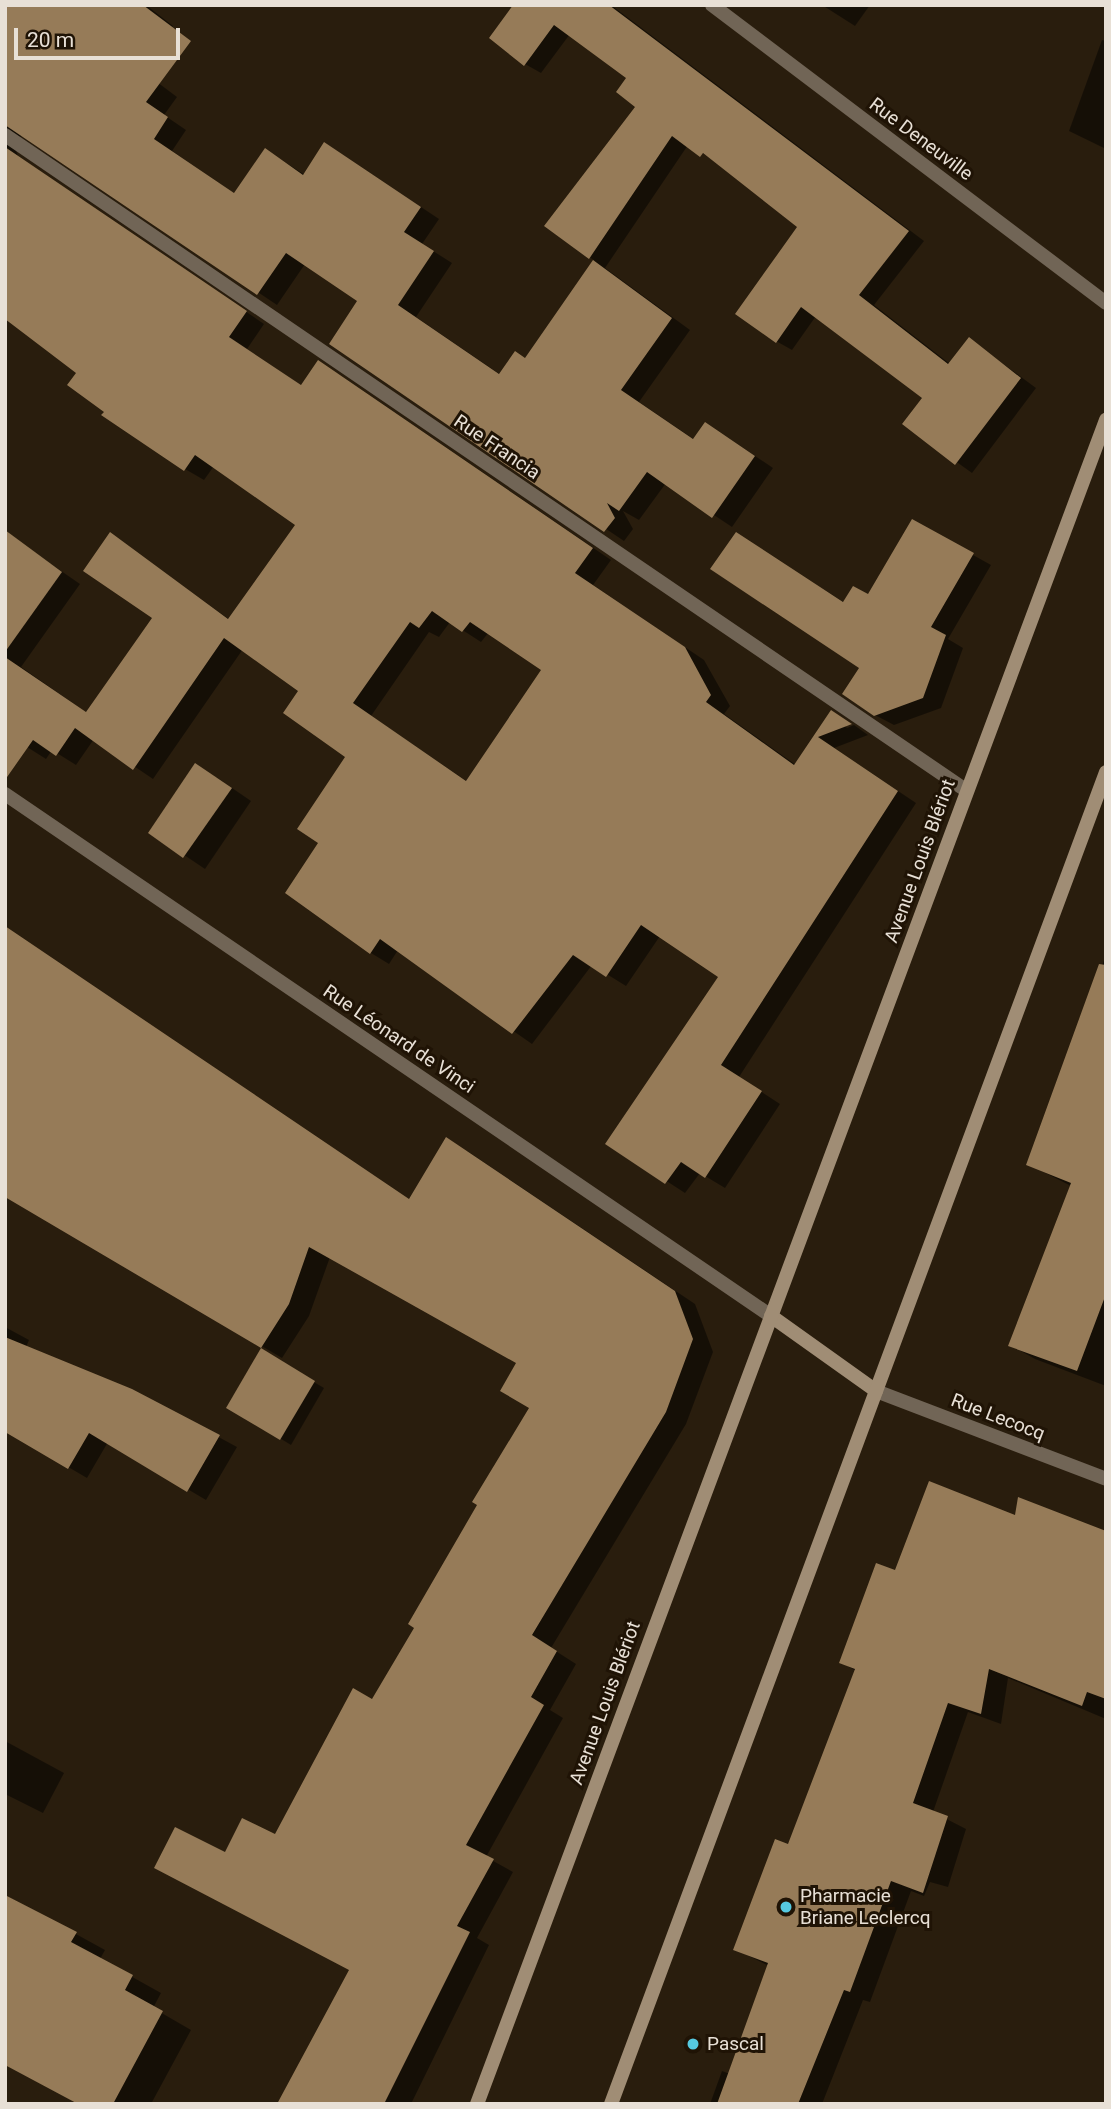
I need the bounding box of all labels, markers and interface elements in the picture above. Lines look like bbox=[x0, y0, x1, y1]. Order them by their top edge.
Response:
scale bar bbox=[18, 14, 184, 58]
text: 20 m bbox=[27, 28, 74, 52]
street label: Rue Deneuville bbox=[865, 93, 977, 185]
street label: Rue Francia bbox=[450, 410, 544, 484]
street label: Avenue Louis Blériot bbox=[880, 776, 960, 946]
street label: Rue Léonard de Vinci bbox=[319, 980, 479, 1098]
street label: Rue Lecocq bbox=[948, 1389, 1048, 1445]
street label: Avenue Louis Blériot bbox=[565, 1618, 645, 1788]
place label: Pharmacie Briane Leclercq bbox=[800, 1885, 930, 1929]
marker: Pharmacie Briane Leclercq bbox=[778, 1899, 794, 1915]
place label: Pascal bbox=[707, 2033, 764, 2055]
marker: Pascal bbox=[685, 2036, 701, 2052]

